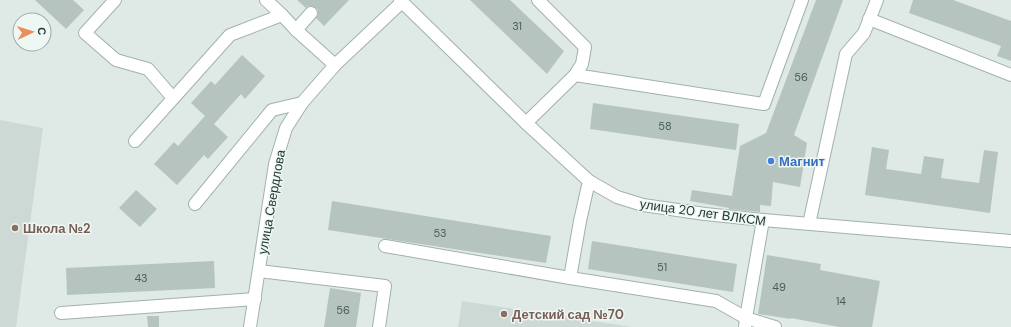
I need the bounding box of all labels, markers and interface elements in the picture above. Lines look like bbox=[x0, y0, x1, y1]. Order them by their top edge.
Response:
north arrow bbox=[12, 12, 52, 52]
house number: 31 bbox=[512, 19, 522, 33]
text: С bbox=[35, 27, 49, 36]
house number: 56 bbox=[794, 70, 808, 84]
house number: 58 bbox=[658, 119, 672, 133]
street label: улица Свердлова bbox=[254, 148, 289, 256]
place label: Магнит bbox=[779, 153, 825, 170]
marker: Магнит bbox=[766, 156, 776, 166]
street label: улица 20 лет ВЛКСМ bbox=[639, 195, 767, 230]
place label: Школа №2 bbox=[23, 220, 91, 237]
marker: Школа №2 bbox=[10, 223, 20, 233]
house number: 53 bbox=[433, 226, 447, 240]
house number: 51 bbox=[657, 260, 667, 274]
house number: 43 bbox=[134, 271, 148, 285]
house number: 49 bbox=[772, 280, 786, 294]
house number: 14 bbox=[836, 294, 846, 308]
house number: 56 bbox=[336, 303, 350, 317]
place label: Детский сад №70 bbox=[512, 306, 624, 323]
marker: Детский сад №70 bbox=[499, 309, 509, 319]

